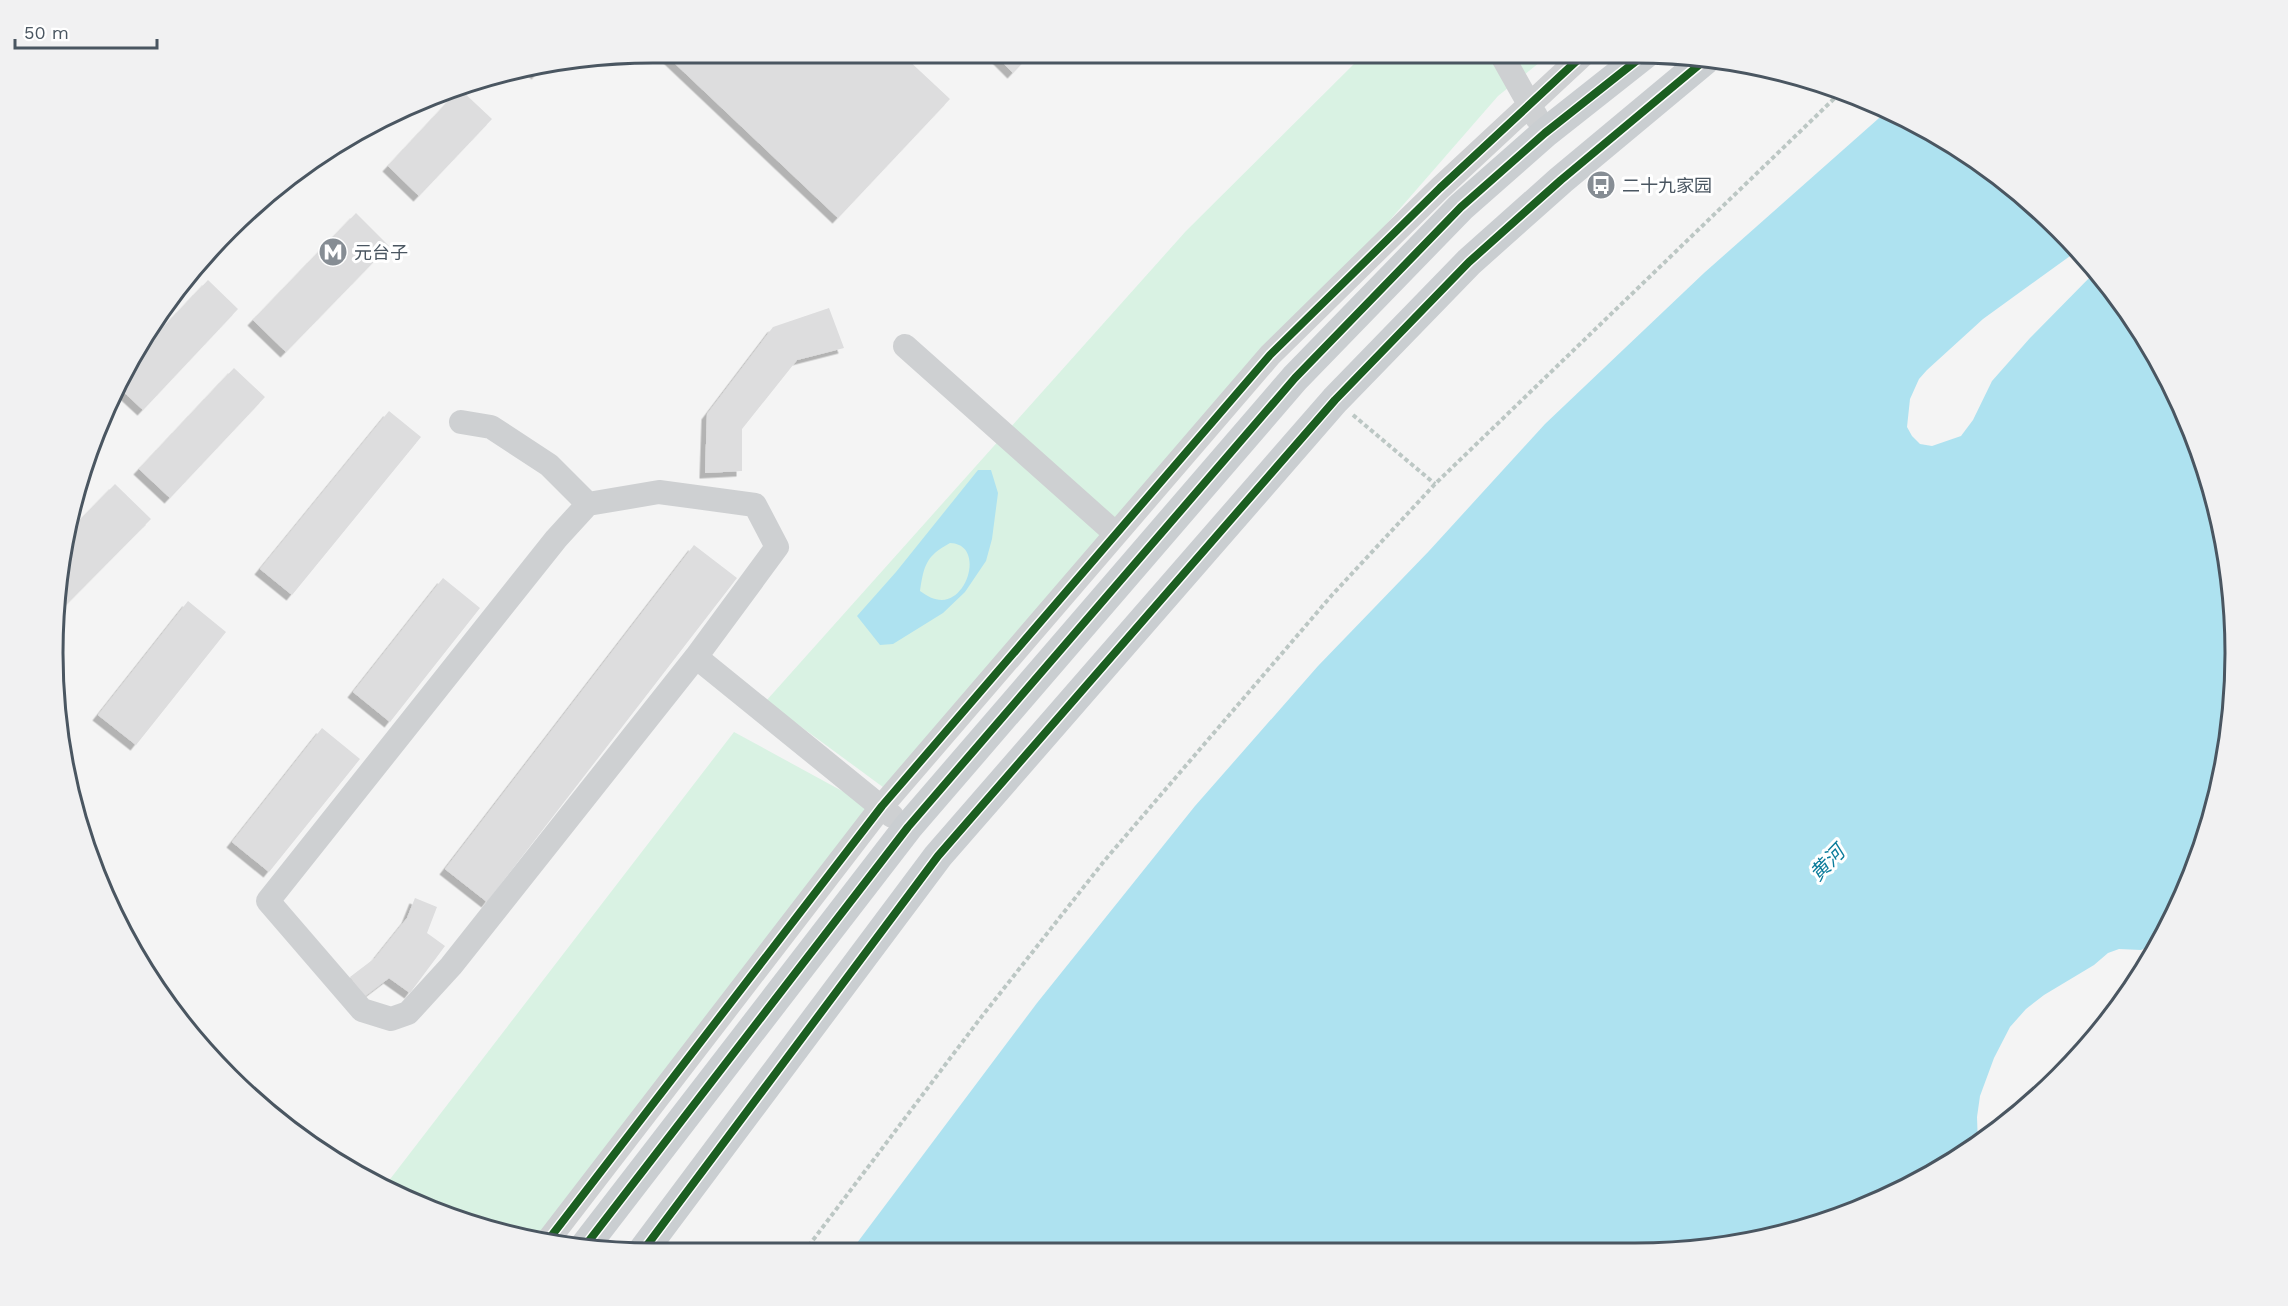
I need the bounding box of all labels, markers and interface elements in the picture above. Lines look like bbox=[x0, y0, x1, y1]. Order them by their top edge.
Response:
scale bar bbox=[15, 12, 158, 50]
text: 50 m bbox=[24, 22, 69, 43]
bus stop icon: 二十九家园 bbox=[1585, 169, 1617, 201]
place label: 二十九家园 bbox=[1622, 175, 1712, 196]
metro station icon: 元台子 bbox=[317, 236, 349, 268]
place label: 元台子 bbox=[354, 242, 408, 263]
water label: 黄河 bbox=[1804, 837, 1852, 886]

